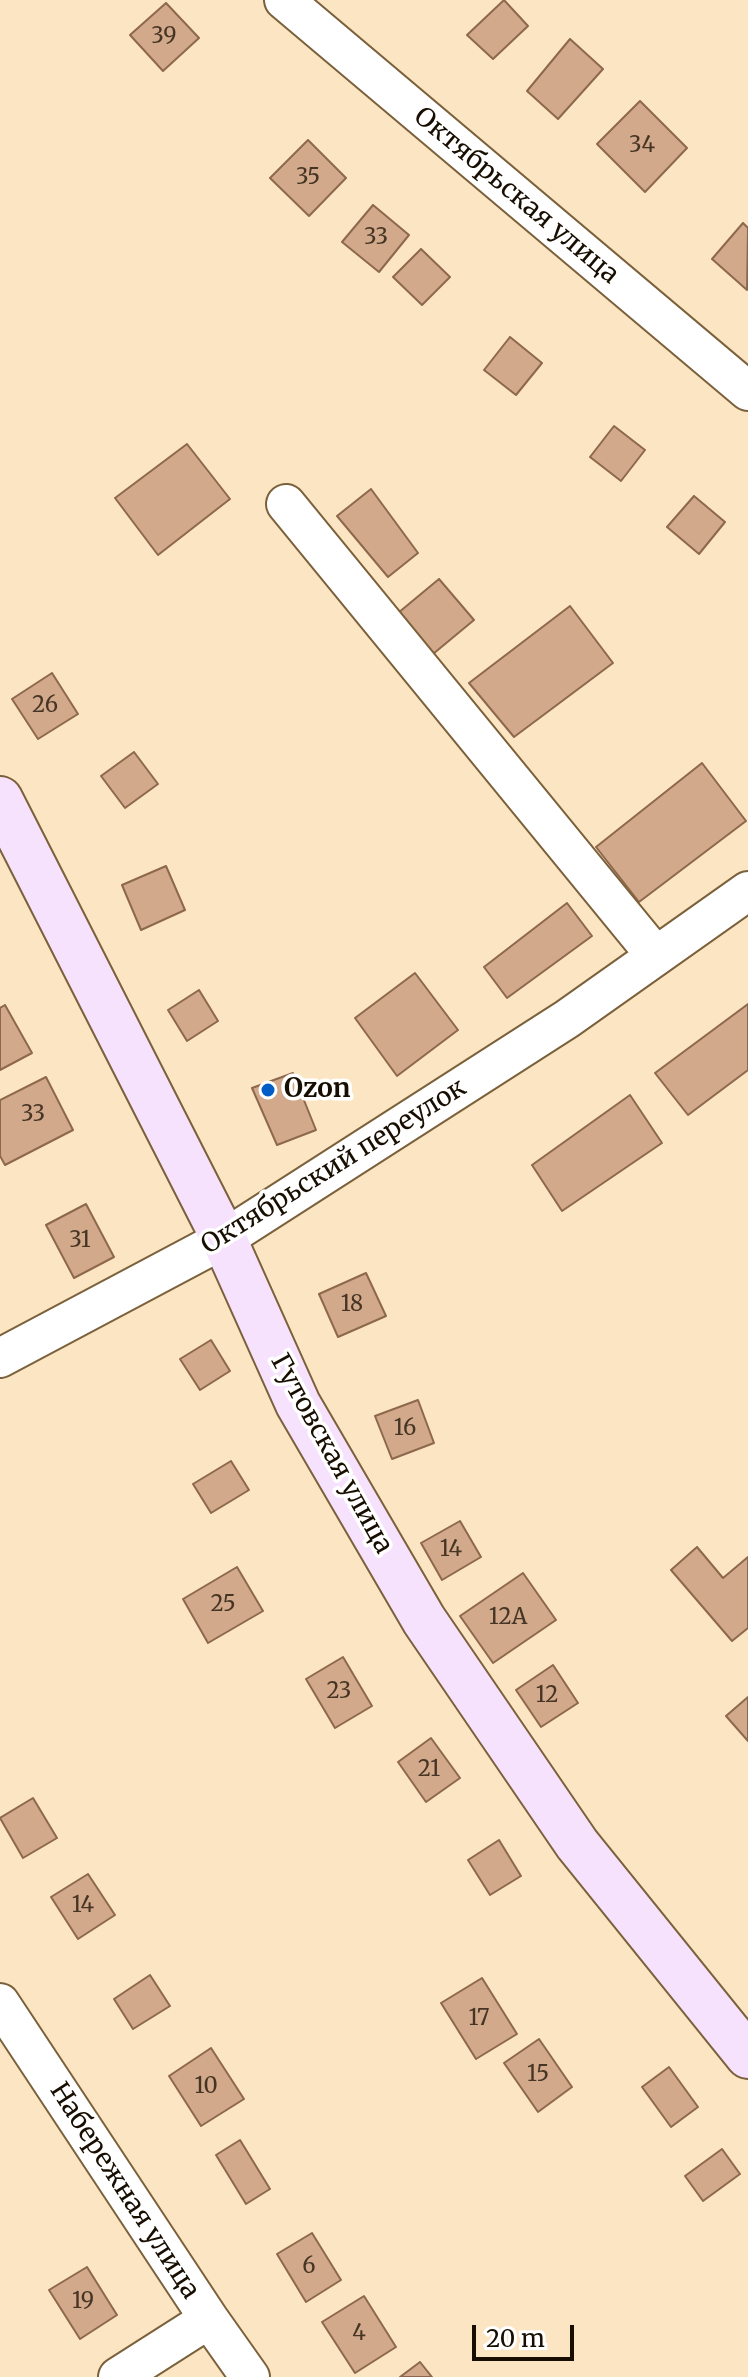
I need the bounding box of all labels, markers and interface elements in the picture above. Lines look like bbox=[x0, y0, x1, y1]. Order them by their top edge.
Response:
house number: 39 bbox=[151, 24, 177, 50]
street label: Октябрьская улица bbox=[407, 101, 625, 291]
house number: 34 bbox=[629, 133, 655, 159]
house number: 35 bbox=[296, 165, 320, 191]
house number: 33 bbox=[364, 225, 388, 251]
house number: 26 bbox=[32, 693, 58, 719]
street label: Октябрьский переулок bbox=[196, 1073, 472, 1261]
place label: Ozon bbox=[284, 1074, 350, 1106]
marker: Ozon bbox=[259, 1081, 277, 1099]
house number: 33 bbox=[21, 1102, 45, 1128]
house number: 31 bbox=[69, 1228, 91, 1254]
house number: 18 bbox=[341, 1292, 363, 1318]
street label: Гутовская улица bbox=[263, 1349, 399, 1559]
house number: 16 bbox=[394, 1416, 416, 1442]
house number: 14 bbox=[440, 1537, 462, 1563]
house number: 25 bbox=[210, 1592, 236, 1618]
house number: 12А bbox=[489, 1605, 527, 1631]
house number: 23 bbox=[327, 1679, 351, 1705]
house number: 12 bbox=[536, 1683, 558, 1709]
house number: 21 bbox=[418, 1757, 440, 1783]
house number: 14 bbox=[72, 1893, 94, 1919]
house number: 17 bbox=[468, 2006, 490, 2032]
house number: 15 bbox=[527, 2062, 549, 2088]
house number: 10 bbox=[194, 2074, 218, 2100]
street label: Набережная улица bbox=[42, 2077, 206, 2305]
house number: 6 bbox=[302, 2254, 316, 2280]
house number: 19 bbox=[72, 2289, 94, 2315]
scale bar bbox=[476, 2309, 578, 2359]
house number: 4 bbox=[352, 2321, 366, 2347]
text: 20 m bbox=[486, 2323, 545, 2354]

